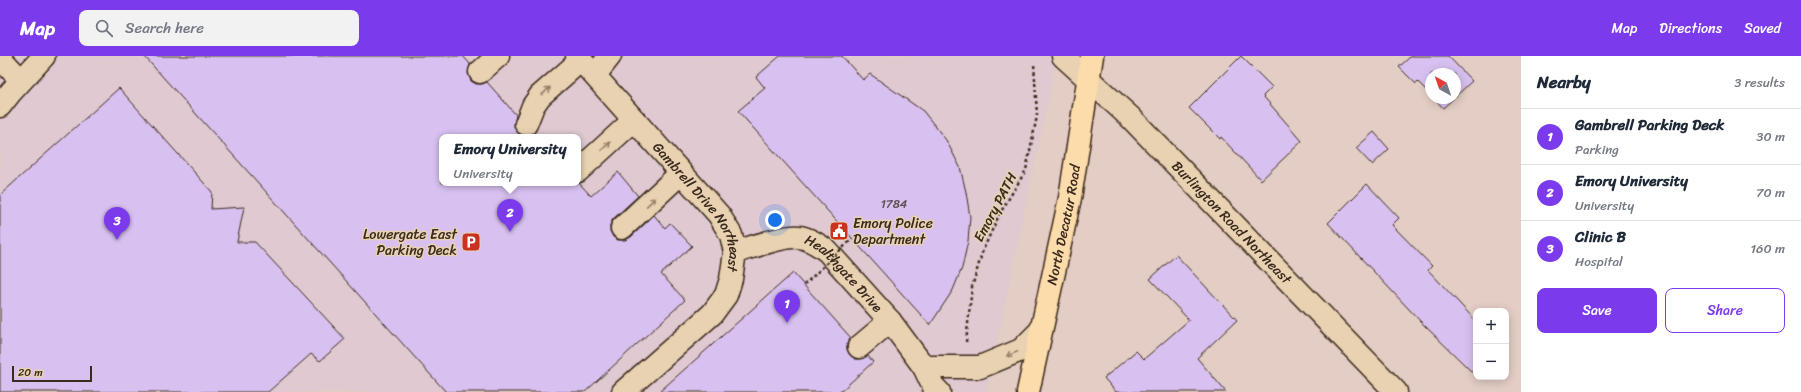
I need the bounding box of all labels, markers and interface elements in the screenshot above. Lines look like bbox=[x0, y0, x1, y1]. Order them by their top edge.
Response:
search box bbox=[79, 10, 359, 46]
text: Map bbox=[20, 12, 55, 45]
text: Search here bbox=[125, 15, 204, 41]
text: Map bbox=[1611, 16, 1637, 41]
text: Directions bbox=[1659, 16, 1722, 41]
text: Saved bbox=[1744, 16, 1781, 41]
icon: search bbox=[93, 17, 115, 39]
text: Nearby bbox=[1537, 67, 1591, 97]
north arrow bbox=[1425, 68, 1461, 104]
text: 3 results bbox=[1734, 71, 1785, 94]
one-way arrow bbox=[541, 86, 551, 96]
text: Gambrell Parking Deck bbox=[1575, 112, 1724, 138]
text: 1 bbox=[1547, 125, 1553, 148]
text: 30 m bbox=[1756, 125, 1785, 148]
popup bbox=[439, 134, 581, 186]
text: Emory University bbox=[454, 136, 566, 162]
street label: Gambrell Drive Northeast bbox=[646, 136, 747, 275]
text: Parking bbox=[1575, 138, 1619, 161]
one-way arrow bbox=[601, 141, 611, 150]
street label: Burlington Road Northeast bbox=[1165, 155, 1299, 291]
street label: North Decatur Road bbox=[1040, 161, 1088, 287]
text: University bbox=[454, 162, 513, 185]
street label: Emory PATH bbox=[967, 168, 1024, 247]
text: Emory University bbox=[1575, 168, 1688, 194]
text: 2 bbox=[1546, 181, 1554, 204]
text: 70 m bbox=[1756, 181, 1785, 204]
house number: 1784 bbox=[881, 193, 908, 215]
text: University bbox=[1575, 194, 1634, 217]
one-way arrow bbox=[645, 197, 656, 206]
pin: 2 bbox=[497, 199, 523, 232]
pin: 3 bbox=[104, 207, 130, 240]
your location bbox=[765, 210, 785, 230]
place label: Emory Police Department bbox=[853, 211, 933, 252]
public building icon: Emory Police Department bbox=[828, 220, 850, 242]
place label: Lowergate East Parking Deck bbox=[363, 222, 458, 263]
text: Clinic B bbox=[1575, 224, 1626, 250]
street label: Healthgate Drive bbox=[800, 227, 889, 319]
parking icon: Lowergate East Parking Deck bbox=[460, 231, 482, 253]
text: 3 bbox=[1546, 237, 1554, 260]
text: 160 m bbox=[1750, 237, 1785, 260]
text: Hospital bbox=[1575, 250, 1623, 273]
button: Save bbox=[1537, 288, 1657, 333]
button: Share bbox=[1665, 288, 1785, 333]
pin: 1 bbox=[774, 290, 800, 323]
map controls bbox=[1473, 308, 1509, 380]
button: + bbox=[1473, 308, 1509, 344]
button: − bbox=[1473, 344, 1509, 380]
one-way arrow bbox=[1006, 351, 1018, 359]
text: 20 m bbox=[18, 363, 43, 382]
scale bar bbox=[12, 364, 92, 383]

